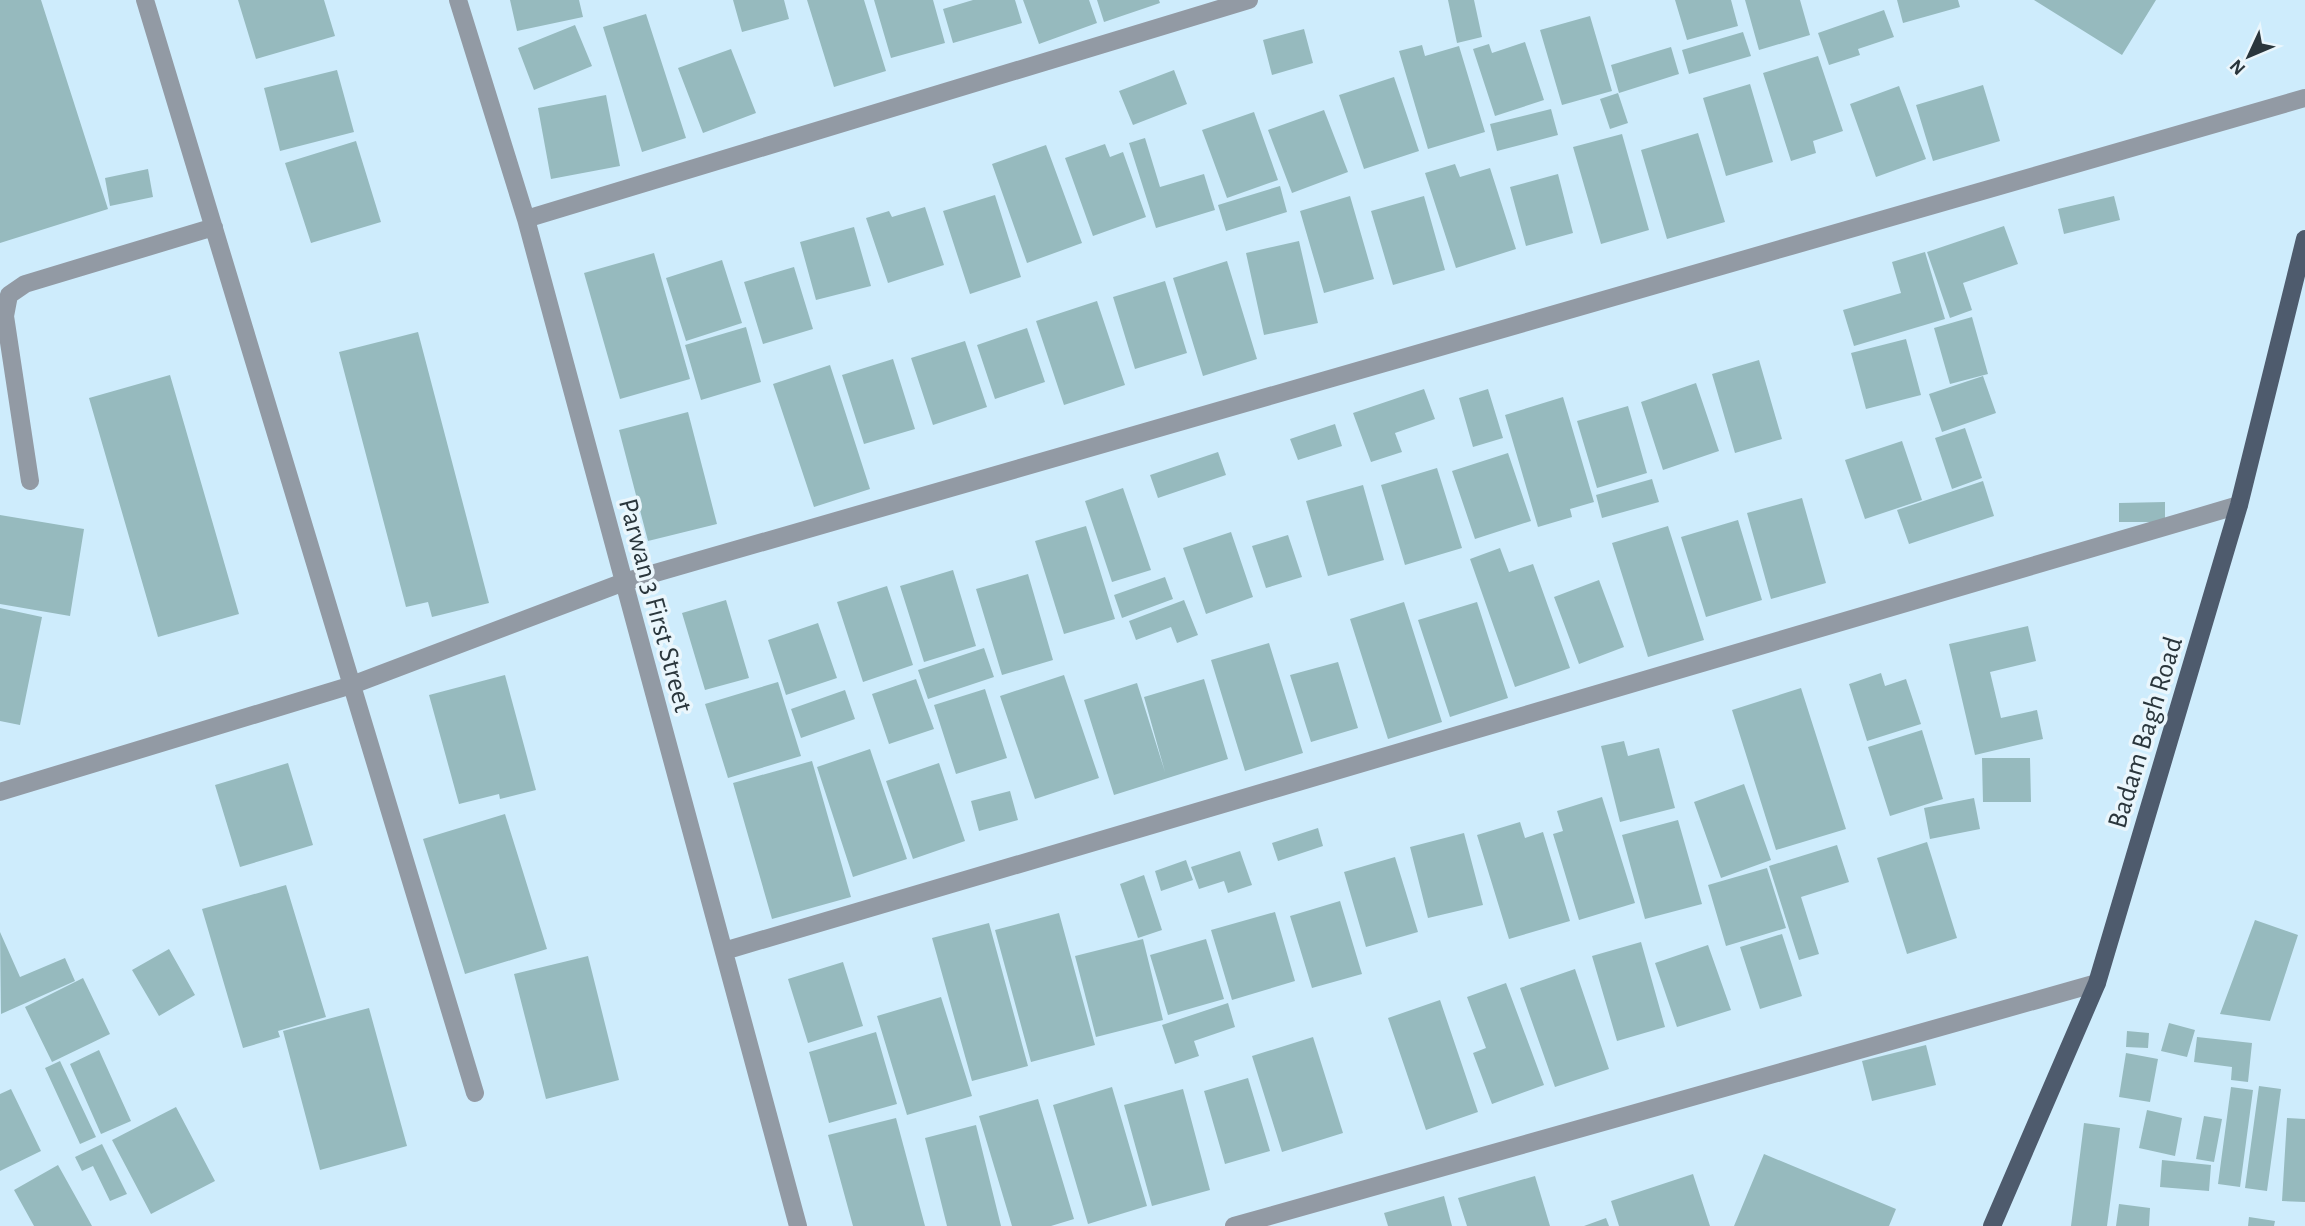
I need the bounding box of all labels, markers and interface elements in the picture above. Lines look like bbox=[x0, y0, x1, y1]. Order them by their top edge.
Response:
north arrow bbox=[2214, 21, 2284, 91]
text: N bbox=[2226, 55, 2249, 78]
street label: Parwan 3 First Street bbox=[613, 496, 697, 715]
street label: Badam Bagh Road bbox=[2103, 634, 2188, 832]

